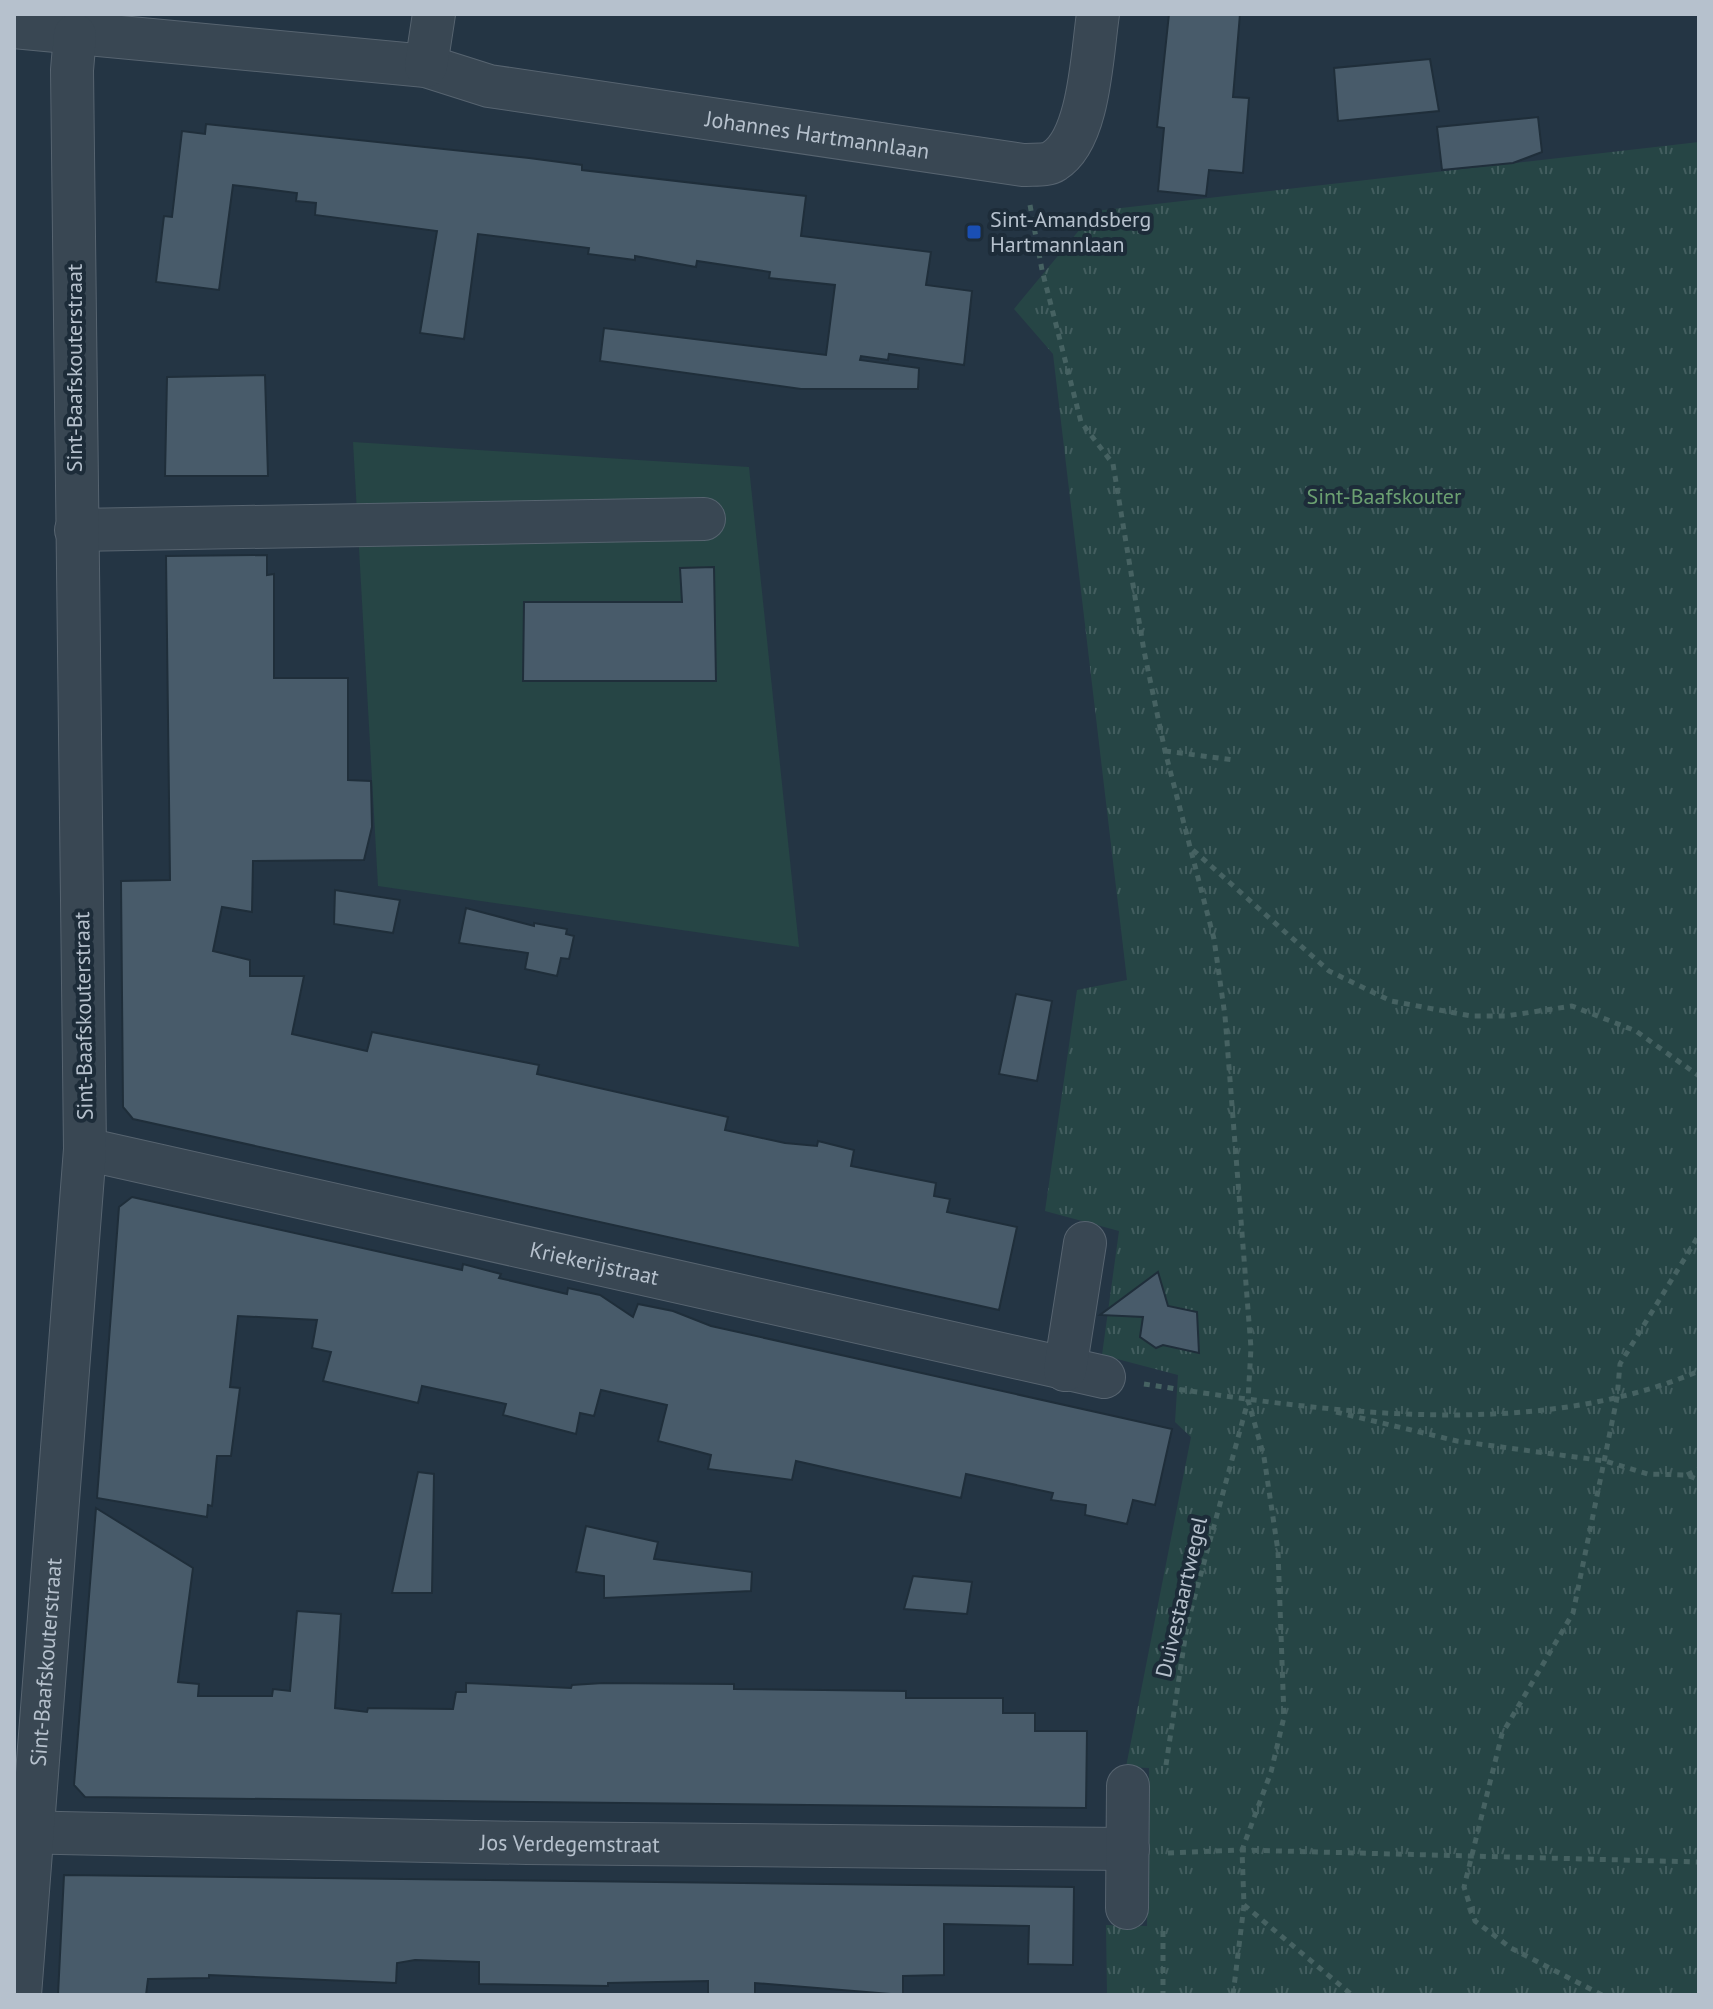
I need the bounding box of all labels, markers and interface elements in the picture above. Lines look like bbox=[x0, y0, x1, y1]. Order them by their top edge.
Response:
street label: Johannes Hartmannlaan bbox=[703, 104, 931, 165]
place label: Sint-Amandsberg Hartmannlaan bbox=[990, 205, 1151, 258]
marker: Sint-Amandsberg Hartmannlaan bbox=[965, 223, 983, 241]
street label: Sint-Baafskouterstraat bbox=[60, 263, 88, 472]
park label: Sint-Baafskouter bbox=[1306, 482, 1462, 510]
street label: Sint-Baafskouterstraat bbox=[67, 911, 99, 1120]
street label: Kriekerijstraat bbox=[527, 1235, 662, 1291]
street label: Duivestaartwegel bbox=[1149, 1513, 1213, 1680]
street label: Sint-Baafskouterstraat bbox=[24, 1556, 68, 1767]
street label: Jos Verdegemstraat bbox=[479, 1828, 660, 1858]

